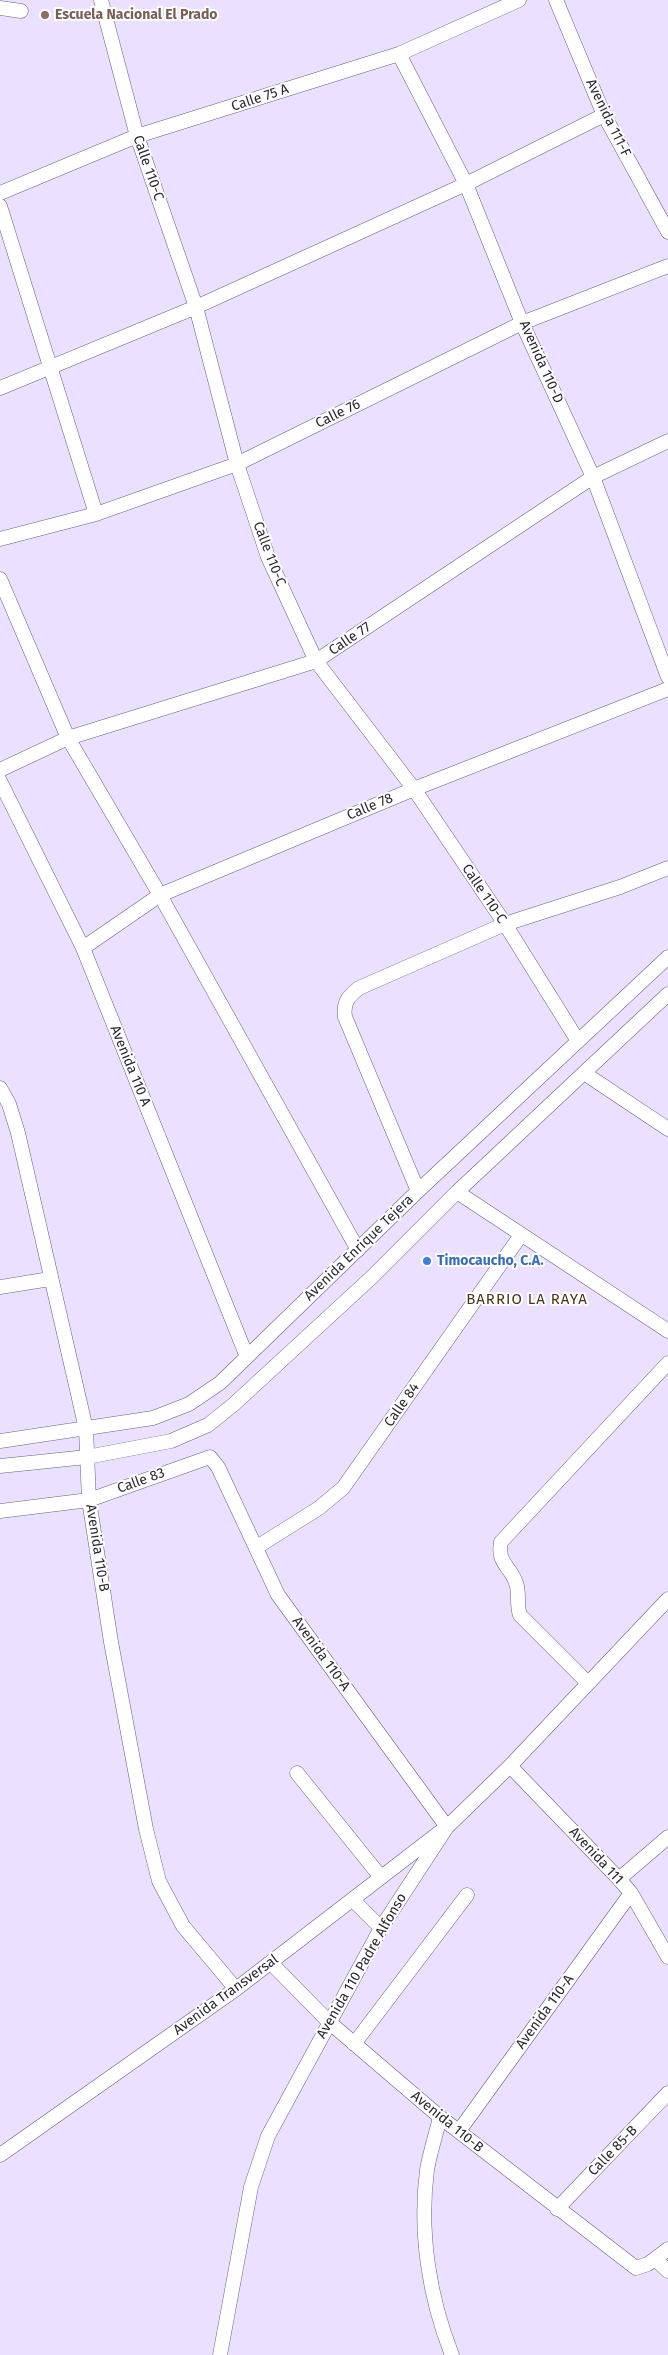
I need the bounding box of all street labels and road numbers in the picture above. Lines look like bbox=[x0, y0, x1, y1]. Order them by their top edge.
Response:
street label: Avenida 111-F bbox=[582, 76, 634, 160]
street label: Calle 75 A bbox=[229, 81, 291, 115]
street label: Calle 110-C bbox=[129, 133, 167, 203]
street label: Avenida 110-D bbox=[515, 318, 567, 406]
street label: Calle 76 bbox=[313, 396, 363, 432]
street label: Calle 110-C bbox=[249, 519, 289, 589]
street label: Calle 77 bbox=[326, 619, 374, 659]
street label: Calle 78 bbox=[344, 790, 396, 824]
street label: Calle 110-C bbox=[458, 861, 510, 927]
street label: Avenida 110 A bbox=[106, 1023, 154, 1109]
street label: Avenida Enrique Tejera bbox=[301, 1191, 417, 1305]
street label: Calle 84 bbox=[381, 1380, 423, 1430]
street label: Calle 83 bbox=[115, 1465, 167, 1497]
street label: Avenida 110-B bbox=[82, 1503, 112, 1593]
street label: Avenida 110-A bbox=[288, 1614, 354, 1694]
street label: Avenida 111 bbox=[565, 1824, 627, 1888]
street label: Avenida 110 Padre Alfonso bbox=[313, 1890, 411, 2042]
street label: Avenida Transversal bbox=[170, 1951, 282, 2039]
street label: Avenida 110-A bbox=[512, 1972, 578, 2052]
street label: Avenida 110-B bbox=[407, 2088, 487, 2156]
street label: Calle 85-B bbox=[585, 2122, 641, 2180]

